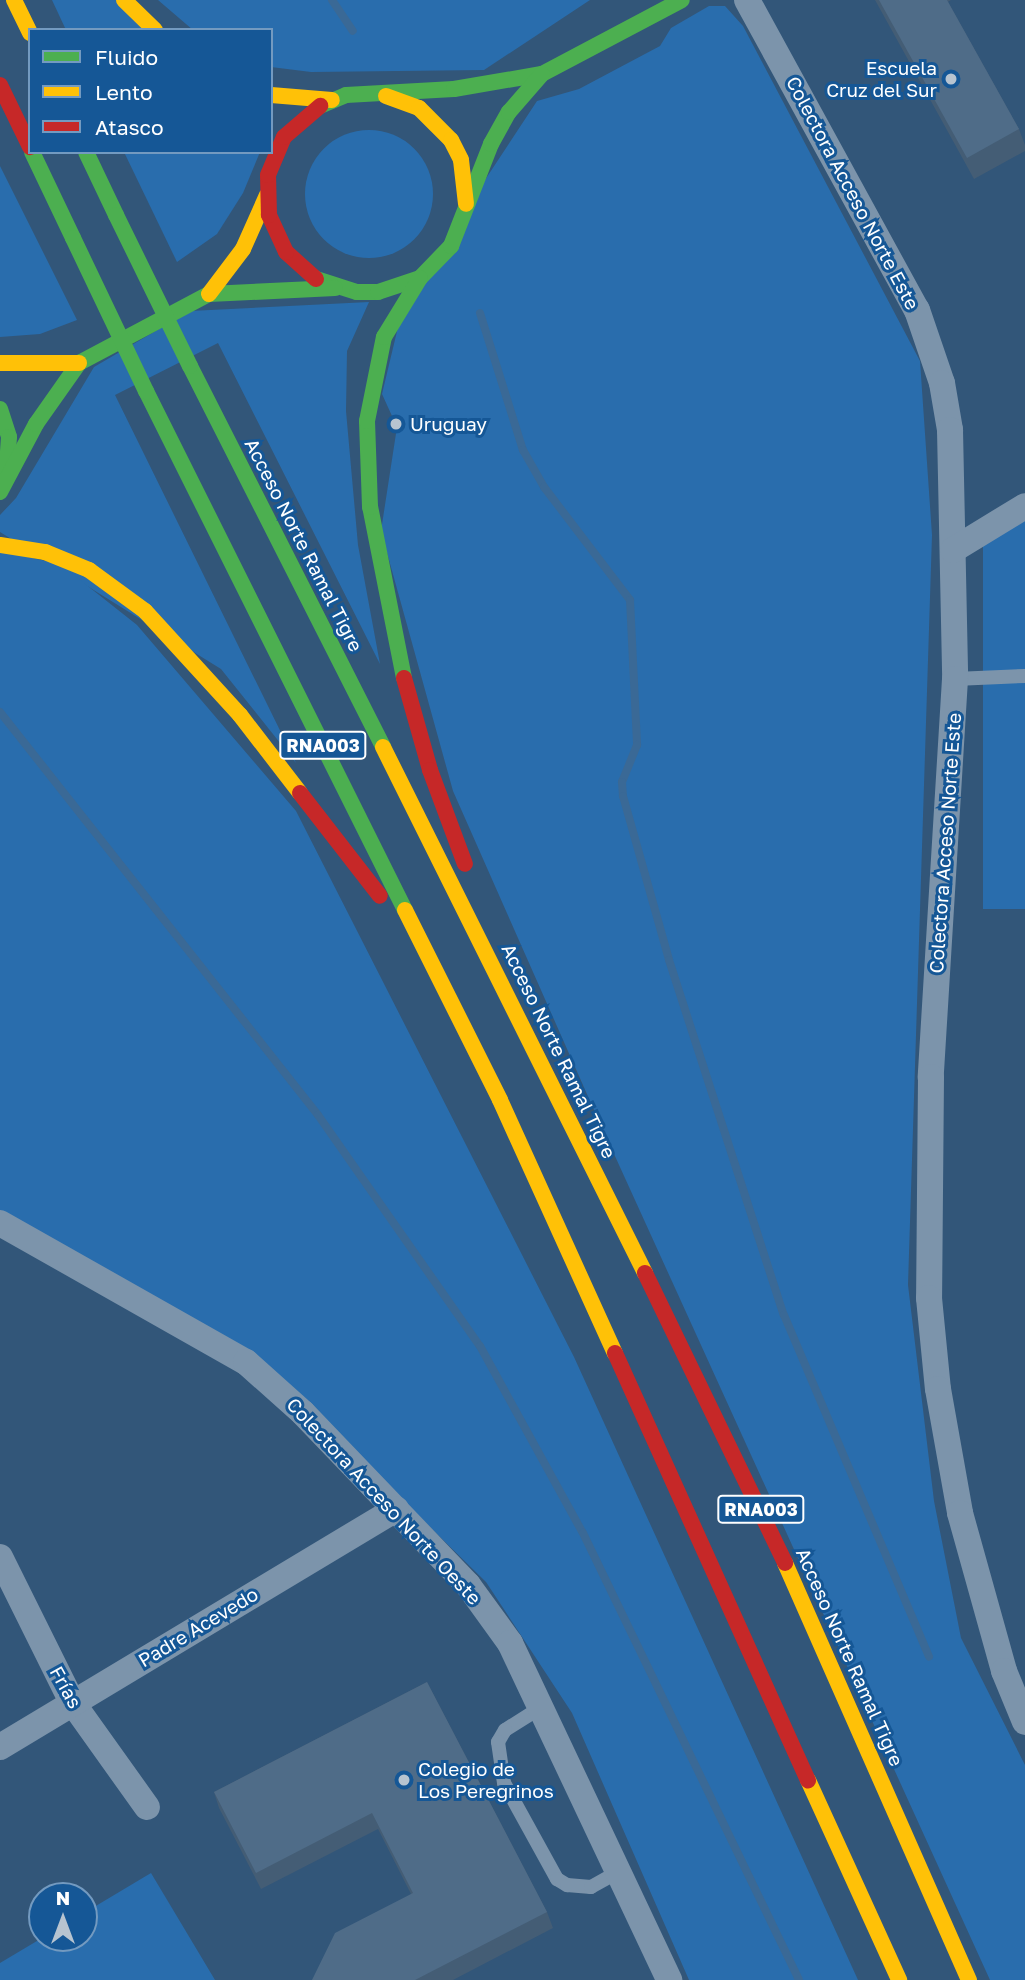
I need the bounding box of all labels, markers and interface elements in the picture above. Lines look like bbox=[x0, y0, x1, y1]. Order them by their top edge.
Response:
legend bbox=[28, 28, 273, 154]
text: Fluido bbox=[95, 44, 158, 70]
place label: Escuela Cruz del Sur bbox=[826, 57, 937, 101]
marker: Escuela Cruz del Sur bbox=[943, 71, 959, 87]
street label: Colectora Acceso Norte Este bbox=[782, 72, 924, 314]
text: Lento bbox=[95, 79, 153, 105]
text: Atasco bbox=[95, 114, 164, 140]
place label: Uruguay bbox=[410, 413, 487, 435]
marker: Uruguay bbox=[388, 416, 404, 432]
street label: Acceso Norte Ramal Tigre bbox=[240, 435, 368, 655]
street label: Colectora Acceso Norte Este bbox=[925, 712, 965, 974]
road number: RNA003 bbox=[279, 730, 367, 760]
street label: Acceso Norte Ramal Tigre bbox=[497, 940, 621, 1162]
street label: Colectora Acceso Norte Oeste bbox=[282, 1393, 486, 1609]
road number: RNA003 bbox=[717, 1494, 805, 1524]
street label: Acceso Norte Ramal Tigre bbox=[792, 1545, 908, 1769]
street label: Padre Acevedo bbox=[134, 1582, 262, 1672]
street label: Frías bbox=[45, 1662, 87, 1712]
place label: Colegio de Los Peregrinos bbox=[418, 1758, 554, 1802]
marker: Colegio de Los Peregrinos bbox=[396, 1772, 412, 1788]
north arrow bbox=[28, 1882, 98, 1952]
text: N bbox=[56, 1886, 70, 1909]

